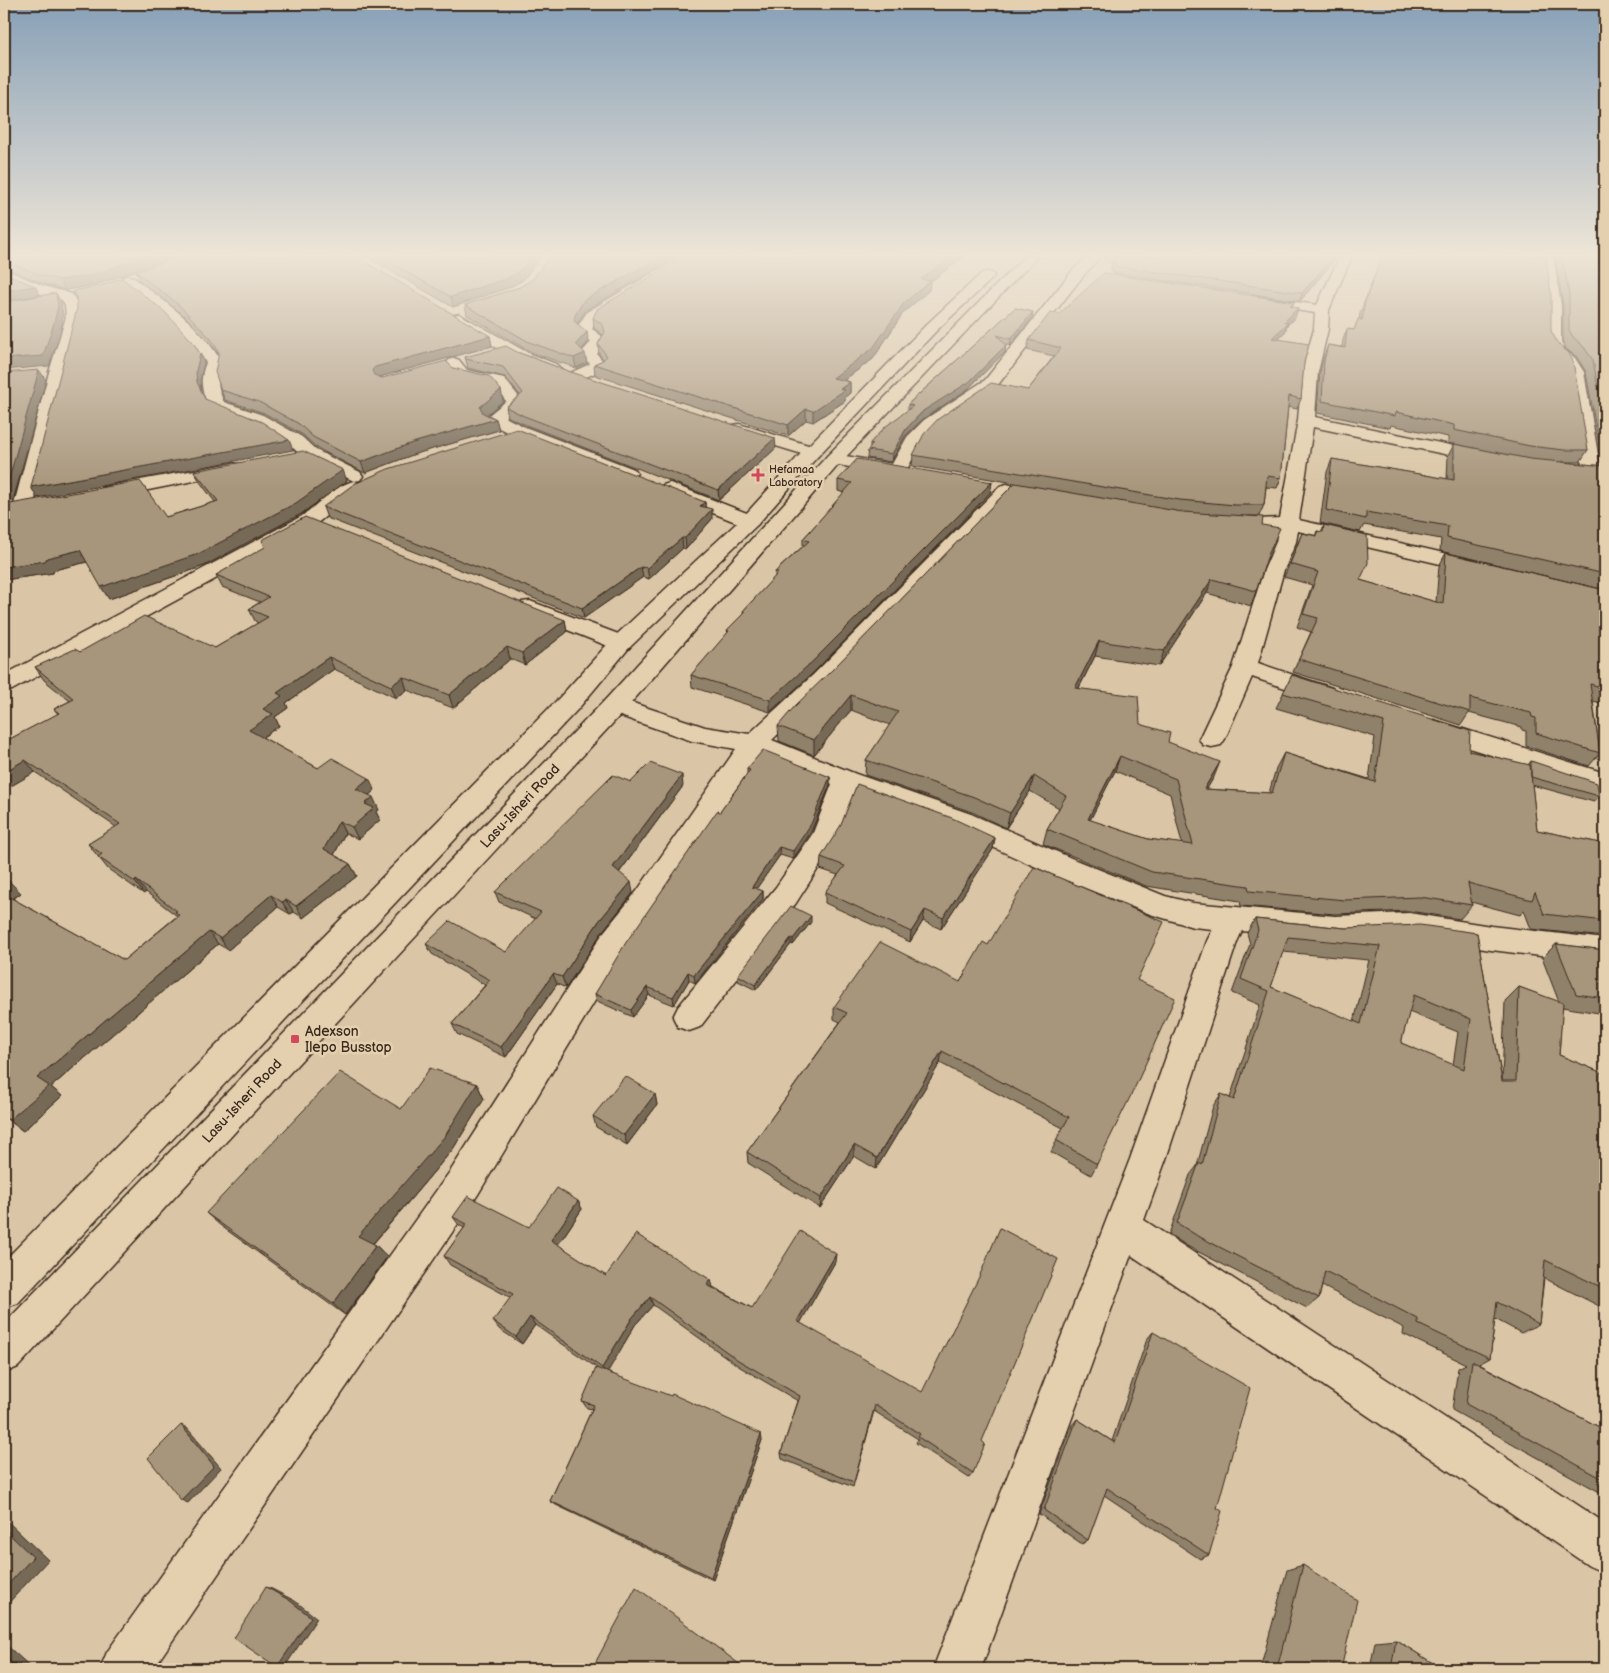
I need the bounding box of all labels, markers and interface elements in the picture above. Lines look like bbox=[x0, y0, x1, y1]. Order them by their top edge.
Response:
place label: Hefamaa Laboratory bbox=[769, 463, 822, 489]
marker: Hefamaa Laboratory bbox=[751, 468, 765, 482]
street label: Lasu-Isheri Road bbox=[477, 760, 563, 852]
place label: Adexson Ilepo Busstop bbox=[305, 1023, 392, 1056]
marker: Adexson Ilepo Busstop bbox=[289, 1033, 301, 1045]
street label: Lasu-Isheri Road bbox=[199, 1055, 285, 1147]

